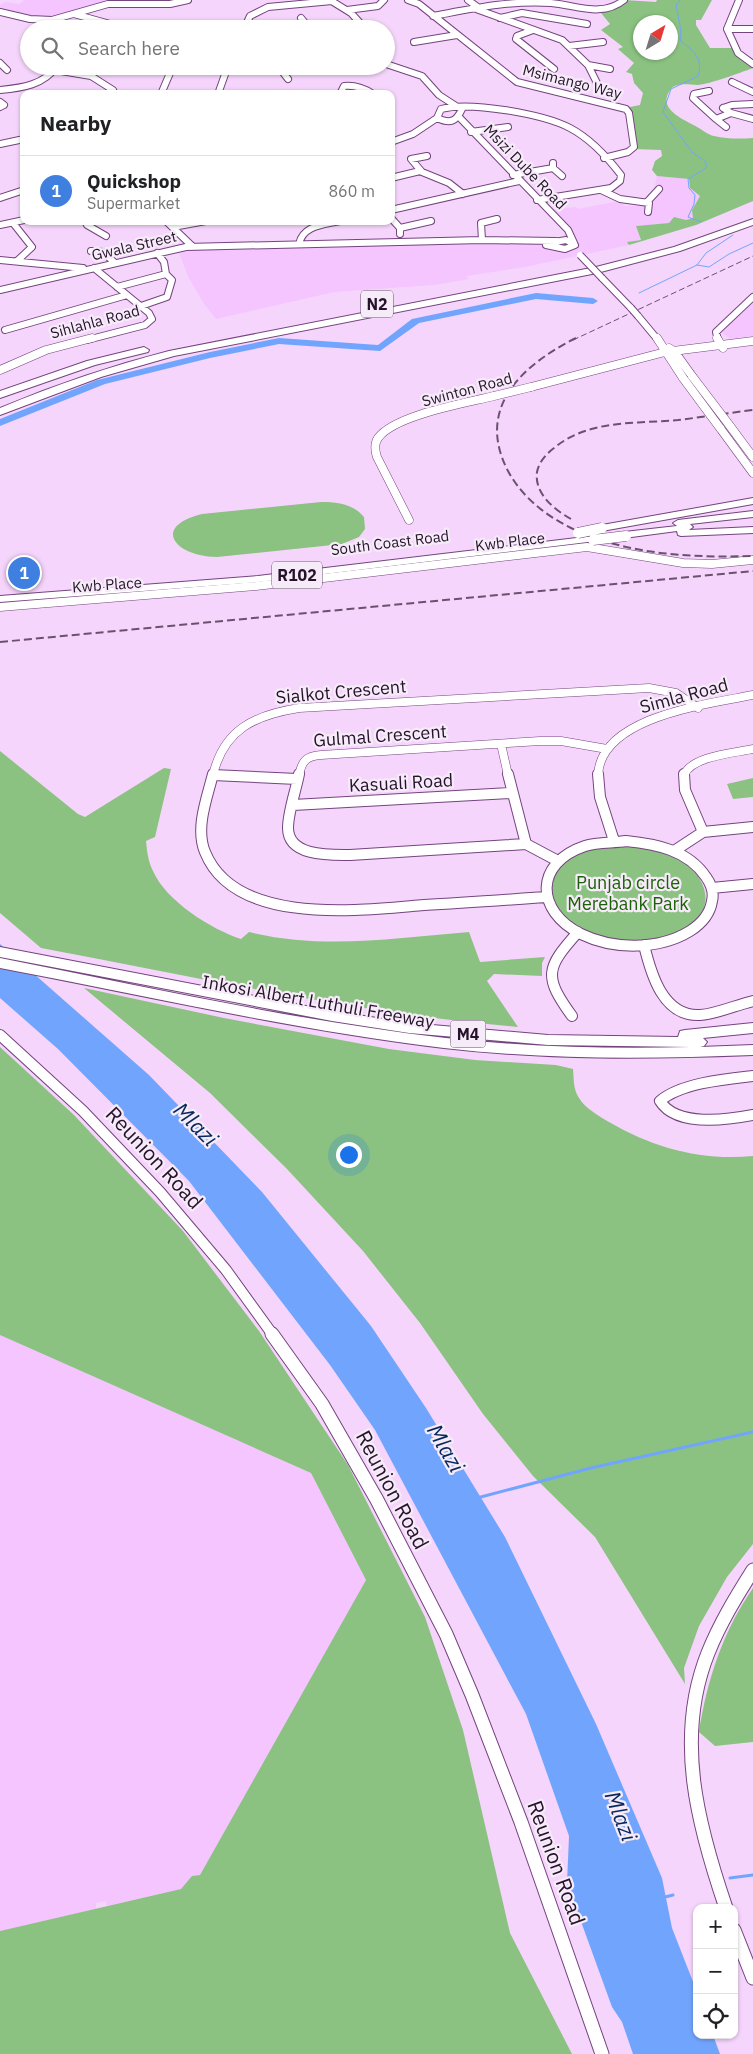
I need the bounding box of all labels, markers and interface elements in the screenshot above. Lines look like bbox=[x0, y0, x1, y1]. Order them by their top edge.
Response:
north arrow bbox=[633, 15, 678, 60]
search box bbox=[20, 20, 395, 75]
icon: search bbox=[38, 34, 66, 62]
text: Search here bbox=[78, 36, 180, 60]
street label: Msimango Way bbox=[521, 60, 624, 103]
text: Nearby bbox=[40, 109, 111, 137]
street label: Msizi Dube Road bbox=[480, 120, 571, 213]
text: Quickshop bbox=[87, 169, 181, 193]
text: 1 bbox=[51, 181, 61, 201]
text: 860 m bbox=[328, 181, 375, 201]
text: Supermarket bbox=[87, 193, 180, 213]
street label: Gwala Street bbox=[90, 227, 178, 265]
road number: N2 bbox=[361, 290, 393, 318]
street label: Sihlahla Road bbox=[48, 300, 142, 343]
street label: Swinton Road bbox=[420, 368, 514, 411]
street label: South Coast Road bbox=[330, 526, 450, 559]
street label: Kwb Place bbox=[474, 528, 546, 555]
pin: 1 bbox=[8, 554, 40, 592]
road number: R102 bbox=[272, 562, 322, 588]
street label: Kwb Place bbox=[71, 573, 143, 596]
street label: Simla Road bbox=[637, 673, 731, 718]
street label: Sialkot Crescent bbox=[275, 674, 407, 709]
street label: Gulmal Crescent bbox=[312, 719, 448, 752]
street label: Kasuali Road bbox=[348, 768, 454, 797]
park label: Punjab circle Merebank Park bbox=[567, 871, 689, 915]
street label: Inkosi Albert Luthuli Freeway bbox=[200, 970, 436, 1033]
road number: M4 bbox=[450, 1021, 486, 1048]
water label: Mlazi bbox=[168, 1095, 225, 1152]
street label: Reunion Road bbox=[100, 1100, 210, 1215]
your location bbox=[336, 1142, 362, 1168]
water label: Mlazi bbox=[421, 1418, 472, 1478]
street label: Reunion Road bbox=[350, 1425, 436, 1554]
water label: Mlazi bbox=[599, 1787, 644, 1845]
street label: Reunion Road bbox=[521, 1796, 592, 1929]
map controls bbox=[693, 1904, 738, 2039]
button: + bbox=[693, 1904, 738, 1949]
button: − bbox=[693, 1949, 738, 1994]
button: locate bbox=[693, 1994, 738, 2039]

